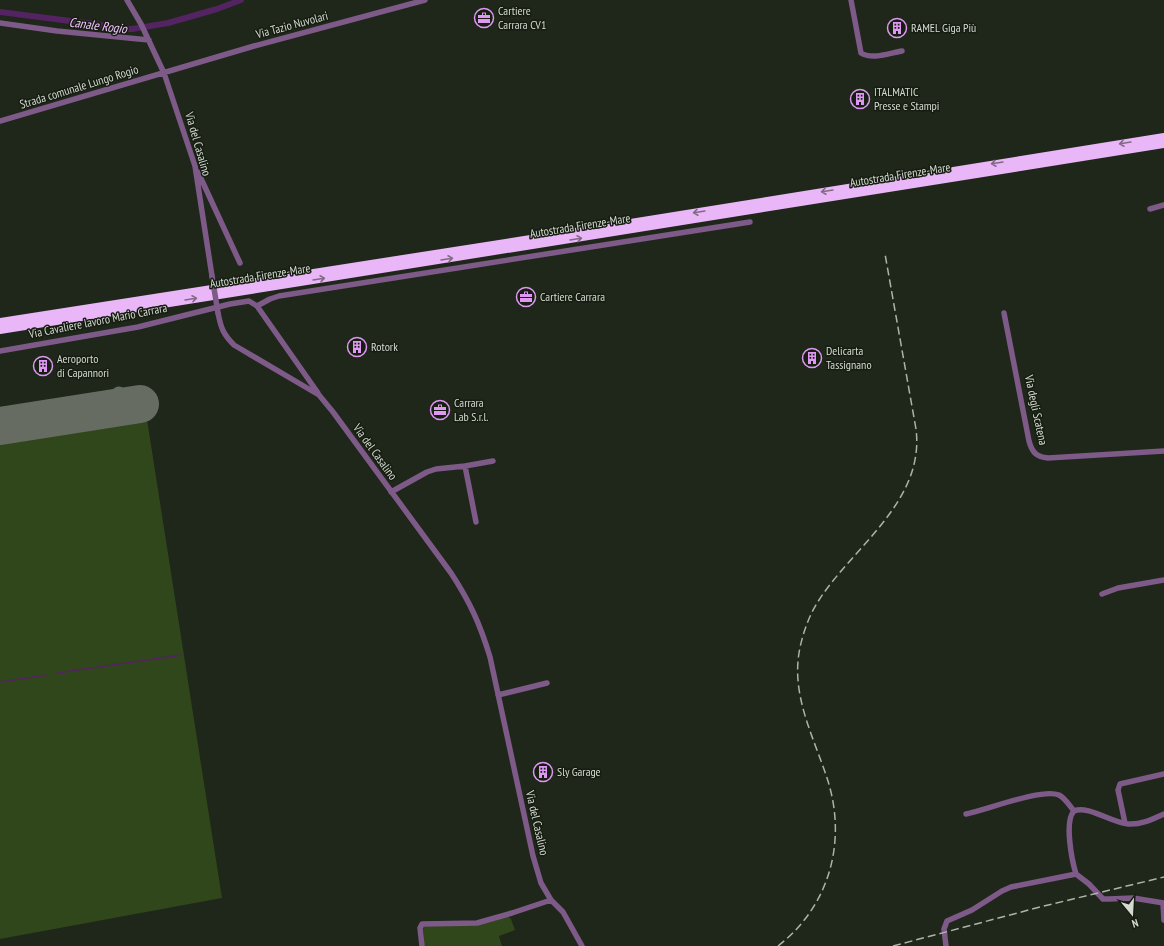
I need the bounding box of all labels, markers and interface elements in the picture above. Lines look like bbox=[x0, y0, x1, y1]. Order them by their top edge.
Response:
place label: Cartiere Carrara CV1 bbox=[498, 3, 546, 32]
office icon: Cartiere Carrara CV1 bbox=[473, 7, 495, 29]
street label: Via Tazio Nuvolari bbox=[253, 8, 330, 42]
water label: Canale Rogio bbox=[68, 13, 129, 38]
building icon: RAMEL Giga Più bbox=[886, 17, 908, 39]
place label: RAMEL Giga Più bbox=[911, 20, 976, 35]
street label: Strada comunale Lungo Rogio bbox=[18, 61, 140, 112]
place label: ITALMATIC Presse e Stampi bbox=[874, 84, 939, 113]
building icon: ITALMATIC Presse e Stampi bbox=[849, 88, 871, 110]
street label: Via del Casalino bbox=[182, 109, 215, 178]
one-way arrow bbox=[1119, 139, 1132, 147]
street label: Autostrada Firenze-Mare bbox=[849, 159, 951, 190]
one-way arrow bbox=[991, 159, 1004, 167]
one-way arrow bbox=[821, 187, 834, 195]
one-way arrow bbox=[693, 208, 706, 216]
street label: Autostrada Firenze-Mare bbox=[529, 210, 631, 241]
one-way arrow bbox=[569, 235, 582, 243]
one-way arrow bbox=[441, 255, 454, 263]
street label: Autostrada Firenze-Mare bbox=[209, 260, 311, 291]
one-way arrow bbox=[312, 275, 325, 283]
office icon: Cartiere Carrara bbox=[515, 286, 537, 308]
place label: Cartiere Carrara bbox=[540, 289, 605, 304]
one-way arrow bbox=[184, 295, 197, 303]
street label: Via Cavaliere lavoro Mario Carrara bbox=[27, 300, 168, 341]
building icon: Rotork bbox=[346, 336, 368, 358]
place label: Rotork bbox=[371, 339, 398, 354]
place label: Delicarta Tassignano bbox=[826, 343, 872, 372]
building icon: Delicarta Tassignano bbox=[801, 347, 823, 369]
place label: Aeroporto di Capannori bbox=[57, 351, 109, 380]
building icon: Aeroporto di Capannori bbox=[32, 355, 54, 377]
street label: Via degli Scatena bbox=[1022, 373, 1051, 446]
place label: Carrara Lab S.r.l. bbox=[454, 395, 488, 424]
office icon: Carrara Lab S.r.l. bbox=[429, 399, 451, 421]
street label: Via del Casalino bbox=[349, 420, 401, 483]
building icon: Sly Garage bbox=[532, 761, 554, 783]
place label: Sly Garage bbox=[557, 764, 601, 779]
street label: Via del Casalino bbox=[523, 788, 552, 857]
north arrow bbox=[1112, 894, 1152, 934]
text: N bbox=[1130, 916, 1140, 931]

